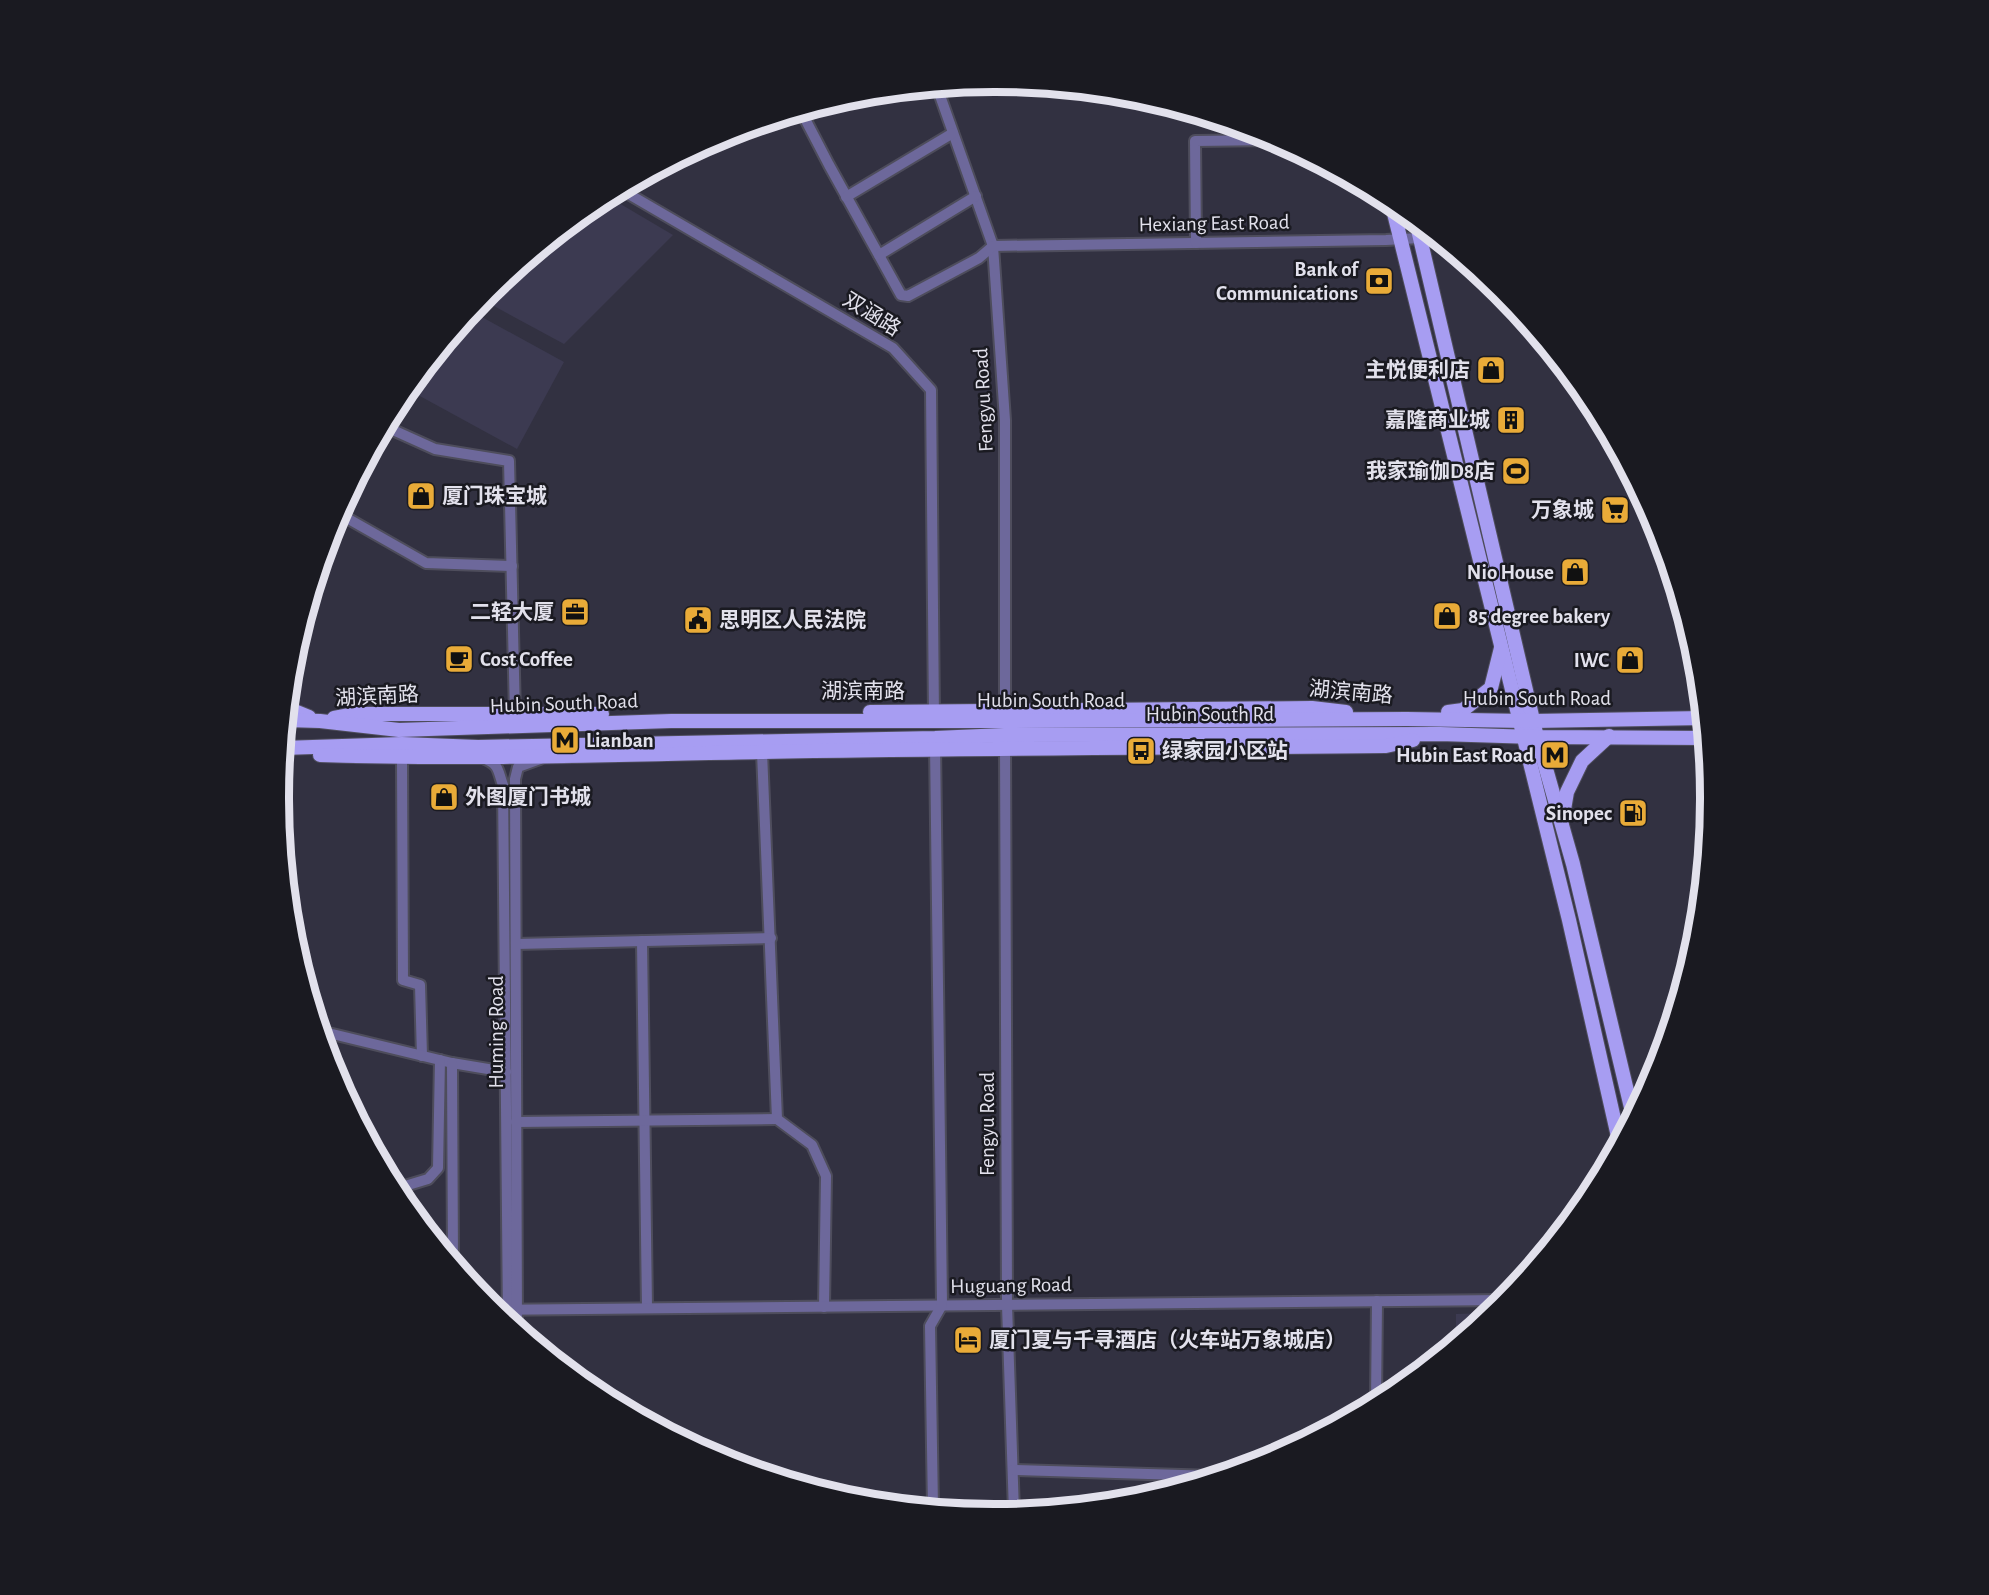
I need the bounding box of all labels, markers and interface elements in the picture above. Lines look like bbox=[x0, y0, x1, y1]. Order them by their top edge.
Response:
street label: Hexiang East Road bbox=[1138, 212, 1290, 235]
place label: Bank of Communications bbox=[1216, 259, 1360, 304]
bank icon: Bank of Communications bbox=[1363, 265, 1395, 297]
street label: 双涵路 bbox=[839, 288, 905, 340]
street label: Fengyu Road bbox=[970, 347, 997, 452]
shop icon: 主悦便利店 bbox=[1475, 354, 1507, 386]
place label: 主悦便利店 bbox=[1365, 359, 1470, 381]
building icon: 嘉隆商业城 bbox=[1495, 404, 1527, 436]
place label: 嘉隆商业城 bbox=[1385, 408, 1490, 431]
sports icon: 我家瑜伽D8店 bbox=[1500, 455, 1532, 487]
place label: 我家瑜伽D8店 bbox=[1366, 459, 1495, 482]
shop icon: 厦门珠宝城 bbox=[405, 480, 437, 512]
place label: 厦门珠宝城 bbox=[442, 484, 547, 507]
supermarket icon: 万象城 bbox=[1599, 494, 1631, 526]
place label: 万象城 bbox=[1531, 498, 1594, 521]
shop icon: Nio House bbox=[1559, 556, 1591, 588]
place label: Nio House bbox=[1467, 562, 1554, 583]
office icon: 二轻大厦 bbox=[559, 596, 591, 628]
shop icon: 85 degree bakery bbox=[1431, 600, 1463, 632]
place label: 二轻大厦 bbox=[470, 601, 554, 623]
public building icon: 思明区人民法院 bbox=[682, 604, 714, 636]
place label: 85 degree bakery bbox=[1468, 606, 1611, 627]
place label: 思明区人民法院 bbox=[719, 608, 866, 631]
cafe icon: Cost Coffee bbox=[443, 643, 475, 675]
shop icon: IWC bbox=[1614, 644, 1646, 676]
place label: Cost Coffee bbox=[480, 649, 573, 670]
place label: IWC bbox=[1574, 650, 1609, 671]
street label: 湖滨南路 bbox=[1308, 677, 1394, 707]
street label: 湖滨南路 bbox=[821, 680, 905, 702]
street label: 湖滨南路 bbox=[334, 683, 420, 709]
street label: Hubin South Road bbox=[1463, 688, 1611, 709]
street label: Hubin South Road bbox=[489, 690, 639, 717]
street label: Hubin South Road bbox=[977, 690, 1125, 711]
street label: Hubin South Rd bbox=[1146, 704, 1274, 725]
metro station icon: Lianban bbox=[549, 724, 581, 756]
place label: Lianban bbox=[586, 730, 654, 751]
bus stop icon: 绿家园小区站 bbox=[1125, 735, 1157, 767]
place label: 绿家园小区站 bbox=[1162, 739, 1288, 762]
metro station icon: Hubin East Road bbox=[1539, 739, 1571, 771]
place label: Hubin East Road bbox=[1396, 745, 1534, 766]
shop icon: 外图厦门书城 bbox=[428, 781, 460, 813]
place label: 外图厦门书城 bbox=[465, 786, 591, 808]
fuel station icon: Sinopec bbox=[1617, 797, 1649, 829]
place label: Sinopec bbox=[1546, 803, 1612, 824]
street label: Huming Road bbox=[486, 975, 507, 1088]
street label: Fengyu Road bbox=[977, 1072, 998, 1176]
street label: Huguang Road bbox=[950, 1274, 1072, 1297]
hotel icon: 厦门夏与千寻酒店（火车站万象城店） bbox=[952, 1324, 984, 1356]
place label: 厦门夏与千寻酒店（火车站万象城店） bbox=[989, 1328, 1346, 1351]

